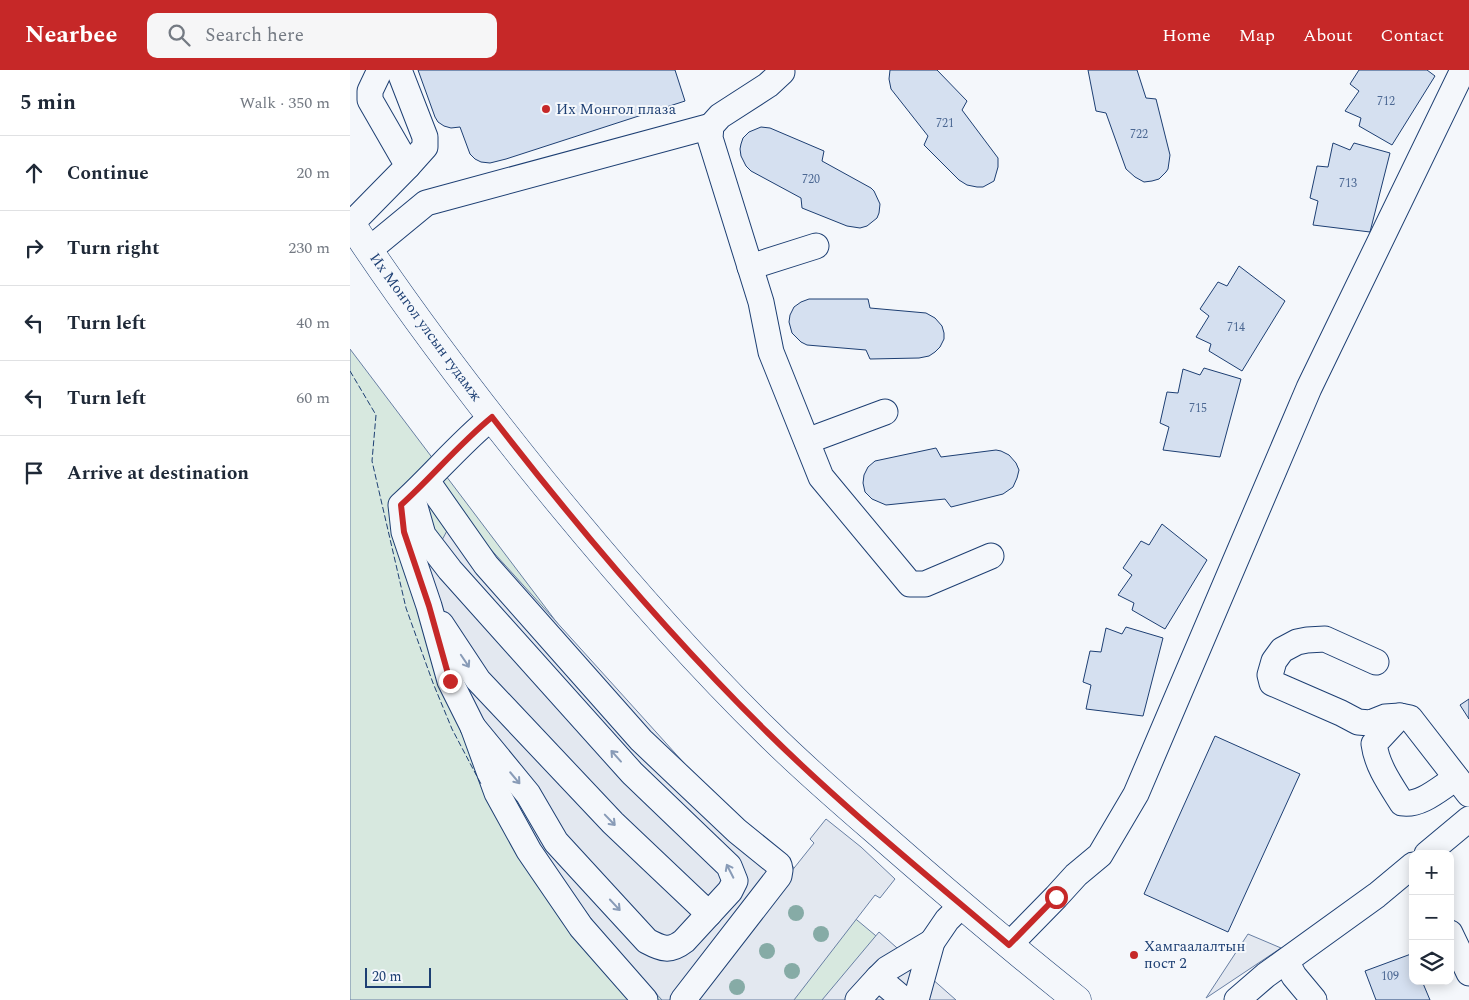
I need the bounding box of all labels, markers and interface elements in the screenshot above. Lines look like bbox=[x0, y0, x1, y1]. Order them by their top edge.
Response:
search box bbox=[147, 13, 497, 58]
text: Nearbee bbox=[25, 17, 117, 53]
icon: search bbox=[165, 21, 193, 49]
text: Search here bbox=[205, 21, 304, 50]
text: Home bbox=[1162, 22, 1211, 49]
text: Map bbox=[1239, 22, 1275, 49]
text: About bbox=[1303, 22, 1353, 49]
text: Contact bbox=[1381, 22, 1444, 49]
text: 5 min bbox=[20, 87, 76, 119]
text: Walk · 350 m bbox=[239, 91, 330, 115]
house number: 712 bbox=[1377, 92, 1395, 111]
place label: Их Монгол плаза bbox=[556, 98, 677, 121]
marker: Их Монгол плаза bbox=[540, 103, 552, 115]
house number: 721 bbox=[936, 114, 954, 133]
house number: 722 bbox=[1130, 125, 1148, 144]
icon: ahead bbox=[20, 159, 48, 187]
text: Continue bbox=[67, 159, 149, 188]
text: 20 m bbox=[296, 161, 330, 185]
house number: 720 bbox=[802, 170, 820, 189]
house number: 713 bbox=[1339, 174, 1357, 193]
icon: right bbox=[20, 234, 48, 262]
text: Turn right bbox=[67, 234, 160, 263]
text: 230 m bbox=[288, 236, 330, 260]
street label: Их Монгол улсын гудамж bbox=[364, 248, 488, 407]
icon: left bbox=[20, 309, 48, 337]
text: Turn left bbox=[67, 309, 146, 338]
text: 40 m bbox=[296, 311, 330, 335]
house number: 714 bbox=[1227, 318, 1245, 337]
icon: left bbox=[20, 384, 48, 412]
text: Turn left bbox=[67, 384, 146, 413]
text: 60 m bbox=[296, 386, 330, 410]
house number: 715 bbox=[1189, 399, 1207, 418]
icon: arrive bbox=[20, 459, 48, 487]
text: Arrive at destination bbox=[67, 459, 249, 488]
one-way arrow bbox=[461, 653, 471, 667]
route end bbox=[439, 670, 462, 693]
one-way arrow bbox=[610, 749, 622, 762]
one-way arrow bbox=[510, 771, 521, 784]
one-way arrow bbox=[603, 814, 616, 826]
map controls bbox=[1409, 850, 1454, 985]
button: + bbox=[1409, 850, 1454, 895]
one-way arrow bbox=[725, 863, 735, 878]
route start bbox=[1045, 886, 1068, 909]
button: − bbox=[1409, 895, 1454, 940]
one-way arrow bbox=[609, 899, 621, 912]
place label: Хамгаалалтын пост 2 bbox=[1144, 935, 1245, 975]
button: layers bbox=[1409, 940, 1454, 985]
marker: Хамгаалалтын пост 2 bbox=[1128, 949, 1140, 961]
scale bar bbox=[365, 965, 431, 988]
text: 20 m bbox=[372, 966, 402, 987]
house number: 109 bbox=[1381, 967, 1399, 986]

